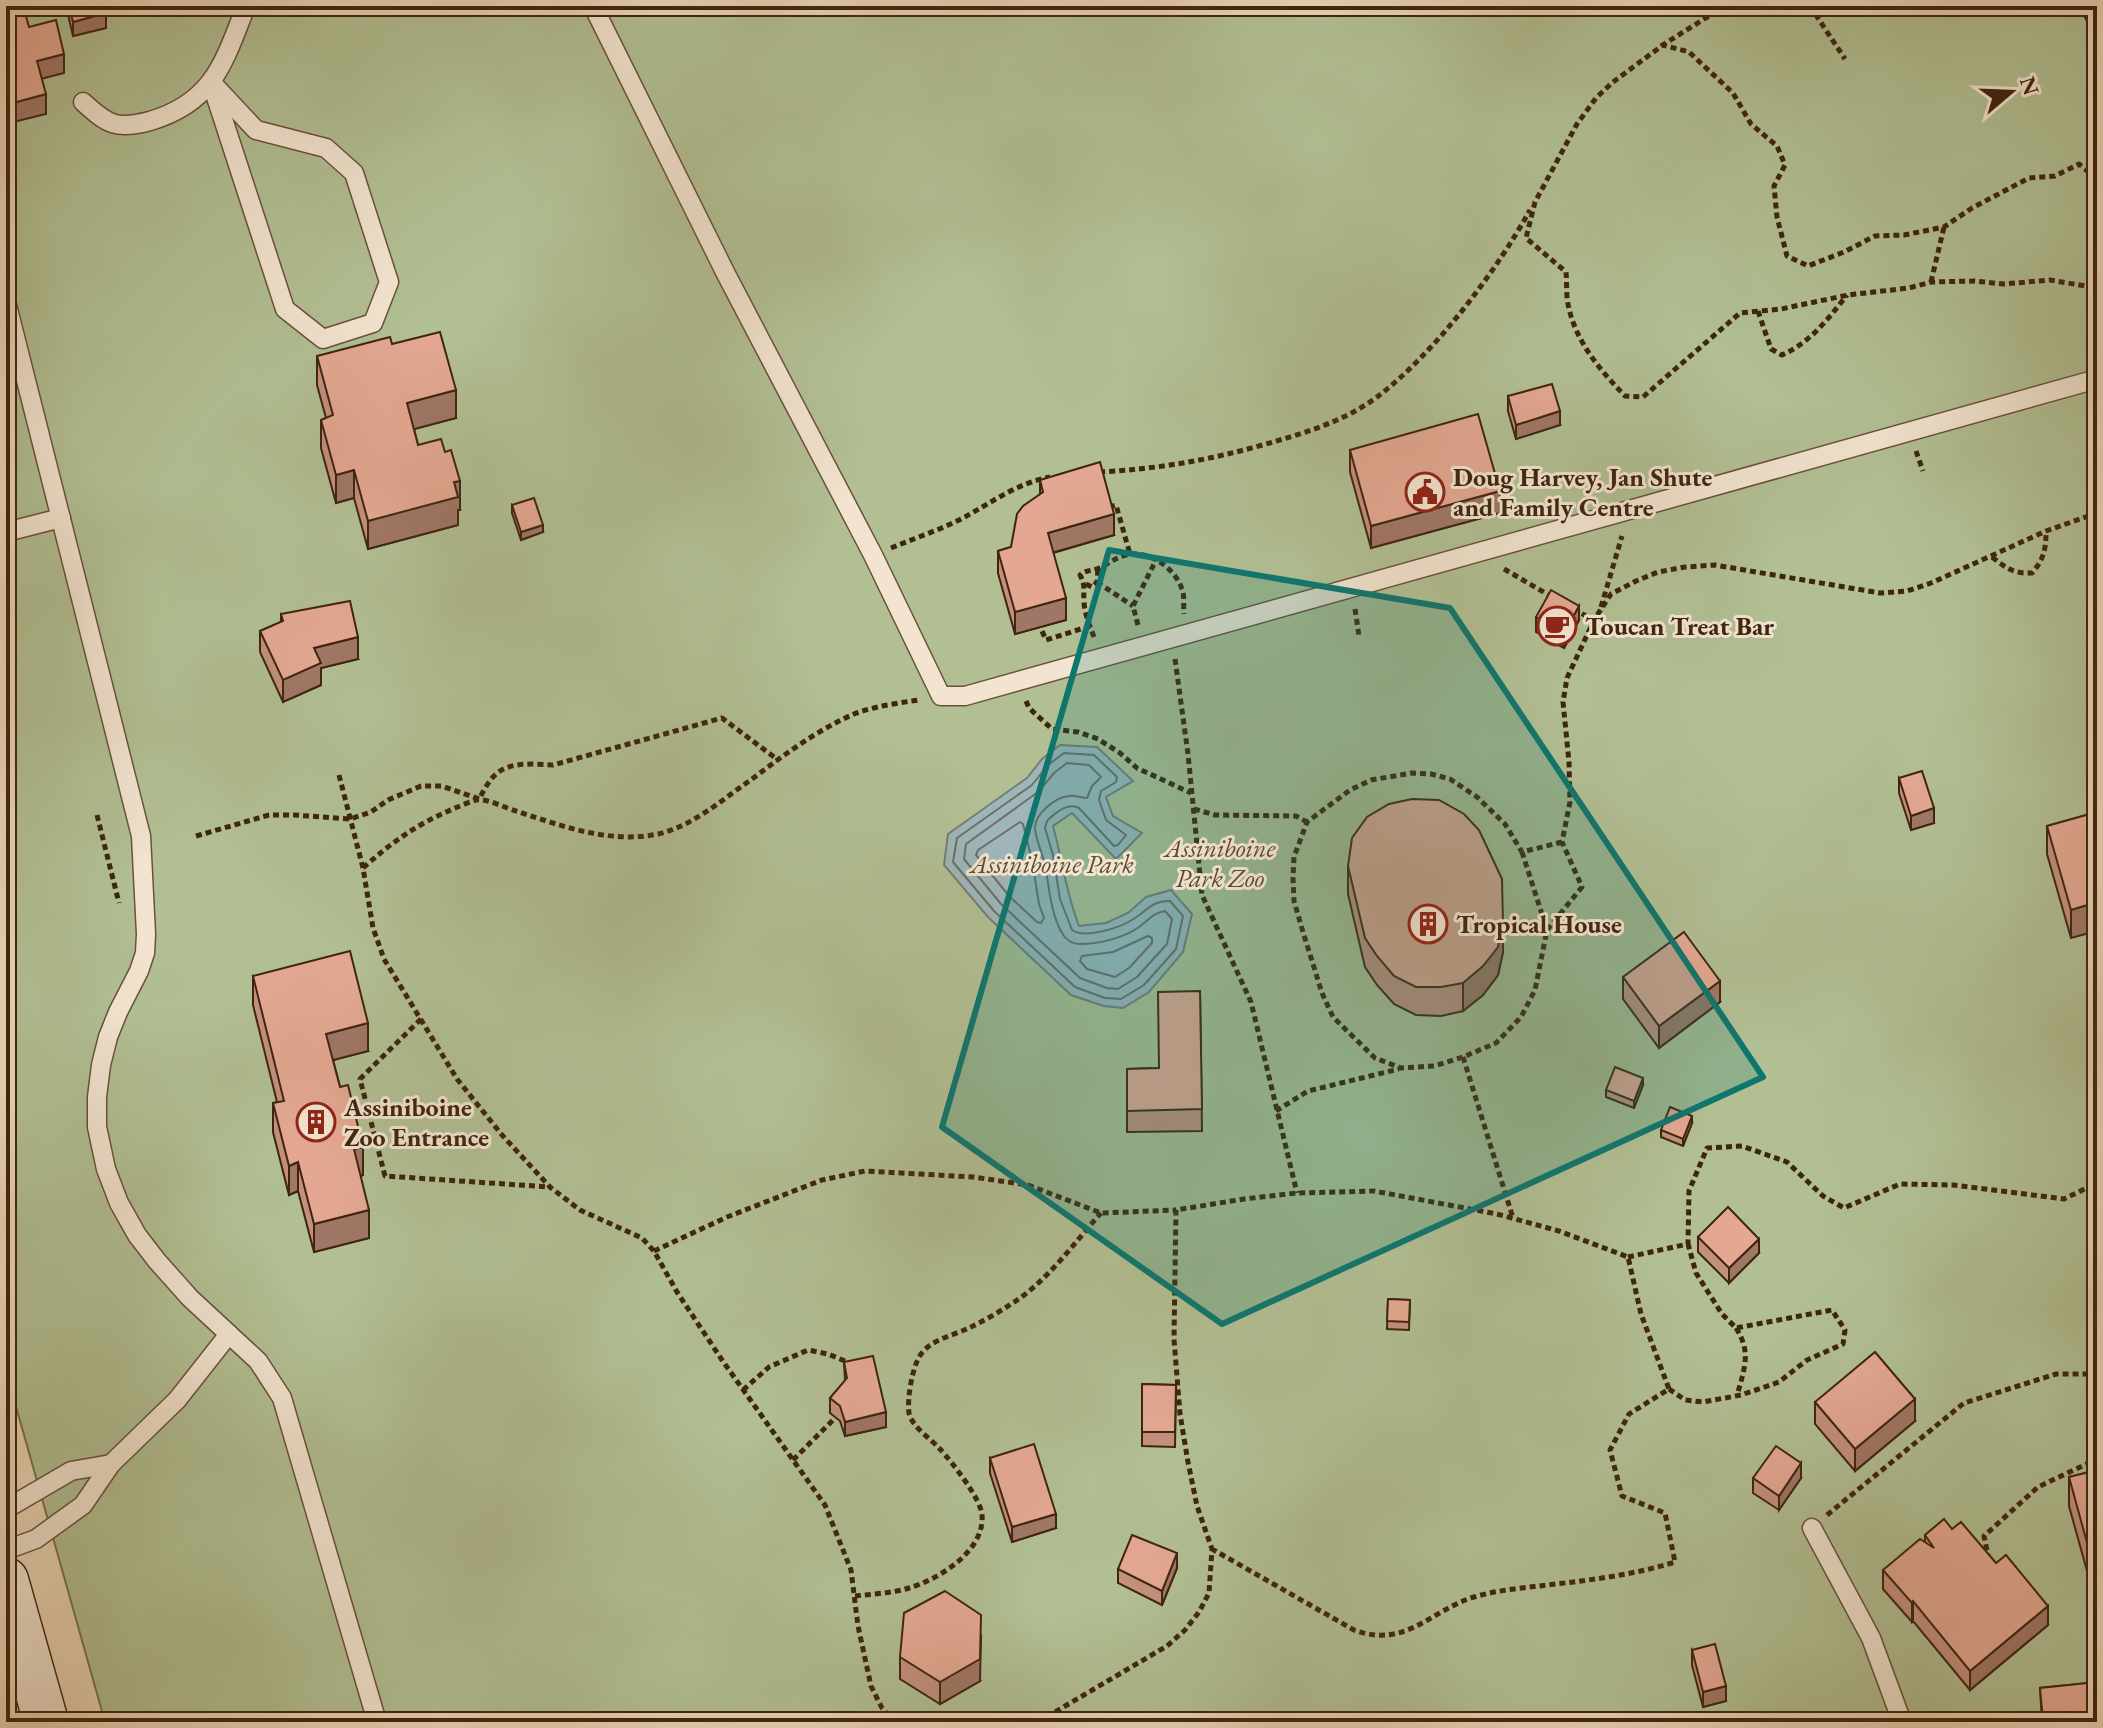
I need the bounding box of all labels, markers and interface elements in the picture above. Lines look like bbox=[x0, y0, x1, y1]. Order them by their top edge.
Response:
north arrow bbox=[1971, 52, 2051, 132]
text: N bbox=[2013, 73, 2046, 99]
place label: Doug Harvey, Jan Shute and Family Centre bbox=[1453, 460, 1713, 524]
public building icon: Doug Harvey, Jan Shute and Family Centre bbox=[1404, 471, 1446, 513]
cafe icon: Toucan Treat Bar bbox=[1536, 605, 1578, 647]
place label: Toucan Treat Bar bbox=[1585, 609, 1774, 643]
park label: Assiniboine Park Zoo bbox=[1163, 831, 1277, 895]
park label: Assiniboine Park bbox=[968, 847, 1134, 881]
building icon: Tropical House bbox=[1407, 903, 1449, 945]
place label: Tropical House bbox=[1456, 907, 1622, 941]
place label: Assiniboine Zoo Entrance bbox=[343, 1090, 489, 1154]
building icon: Assiniboine Zoo Entrance bbox=[295, 1101, 337, 1143]

